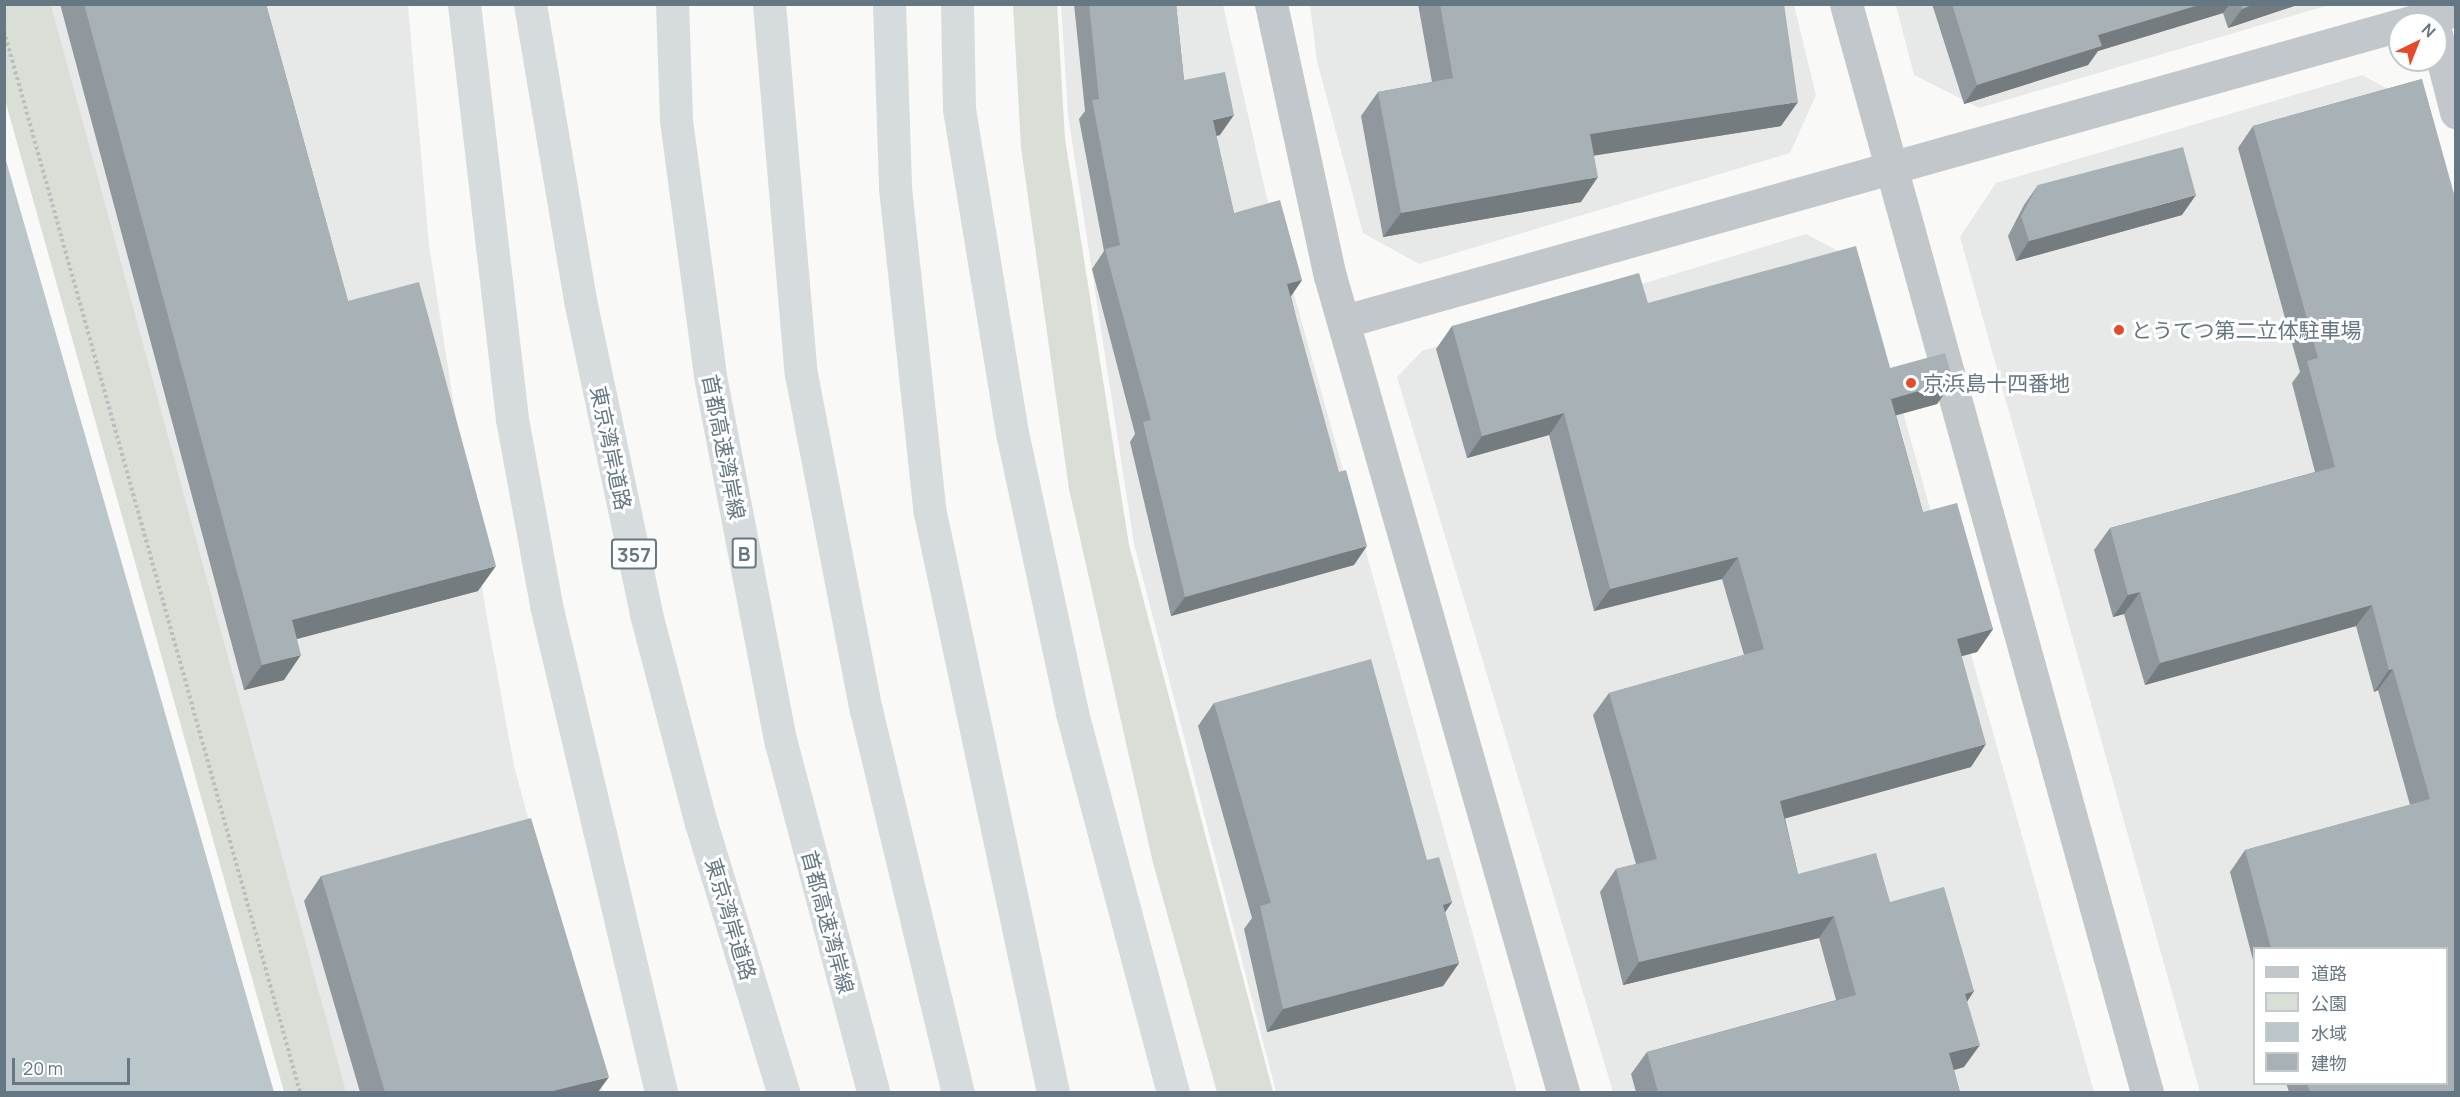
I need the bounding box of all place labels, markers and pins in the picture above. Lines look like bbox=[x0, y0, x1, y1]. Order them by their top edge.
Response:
place label: とうてつ第二立体駐車場 bbox=[2131, 317, 2362, 343]
marker: とうてつ第二立体駐車場 bbox=[2112, 323, 2126, 337]
place label: 京浜島十四番地 bbox=[1923, 370, 2070, 396]
marker: 京浜島十四番地 bbox=[1904, 376, 1918, 390]

